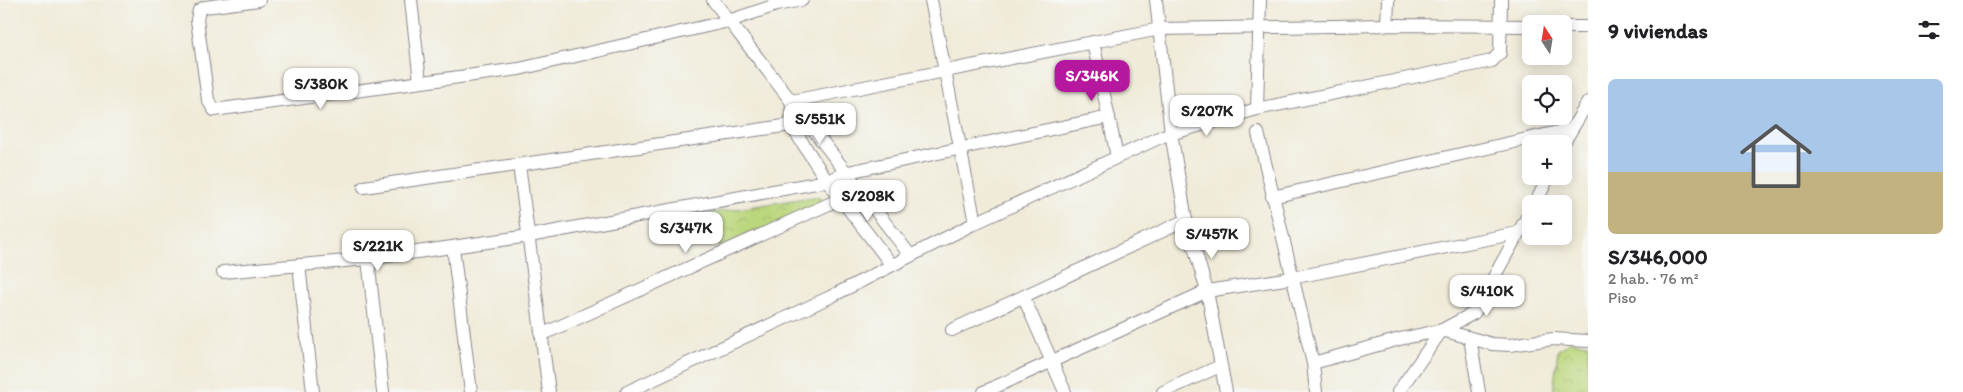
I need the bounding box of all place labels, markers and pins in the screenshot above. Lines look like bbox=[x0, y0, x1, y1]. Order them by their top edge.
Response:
pin: S/346K bbox=[1051, 59, 1133, 102]
pin: S/380K bbox=[280, 68, 362, 110]
pin: S/207K bbox=[1166, 94, 1248, 137]
pin: S/551K bbox=[779, 102, 861, 145]
pin: S/208K bbox=[827, 180, 909, 222]
pin: S/347K bbox=[645, 212, 727, 254]
pin: S/457K bbox=[1171, 218, 1253, 260]
pin: S/221K bbox=[337, 230, 419, 272]
pin: S/410K bbox=[1446, 274, 1528, 317]

